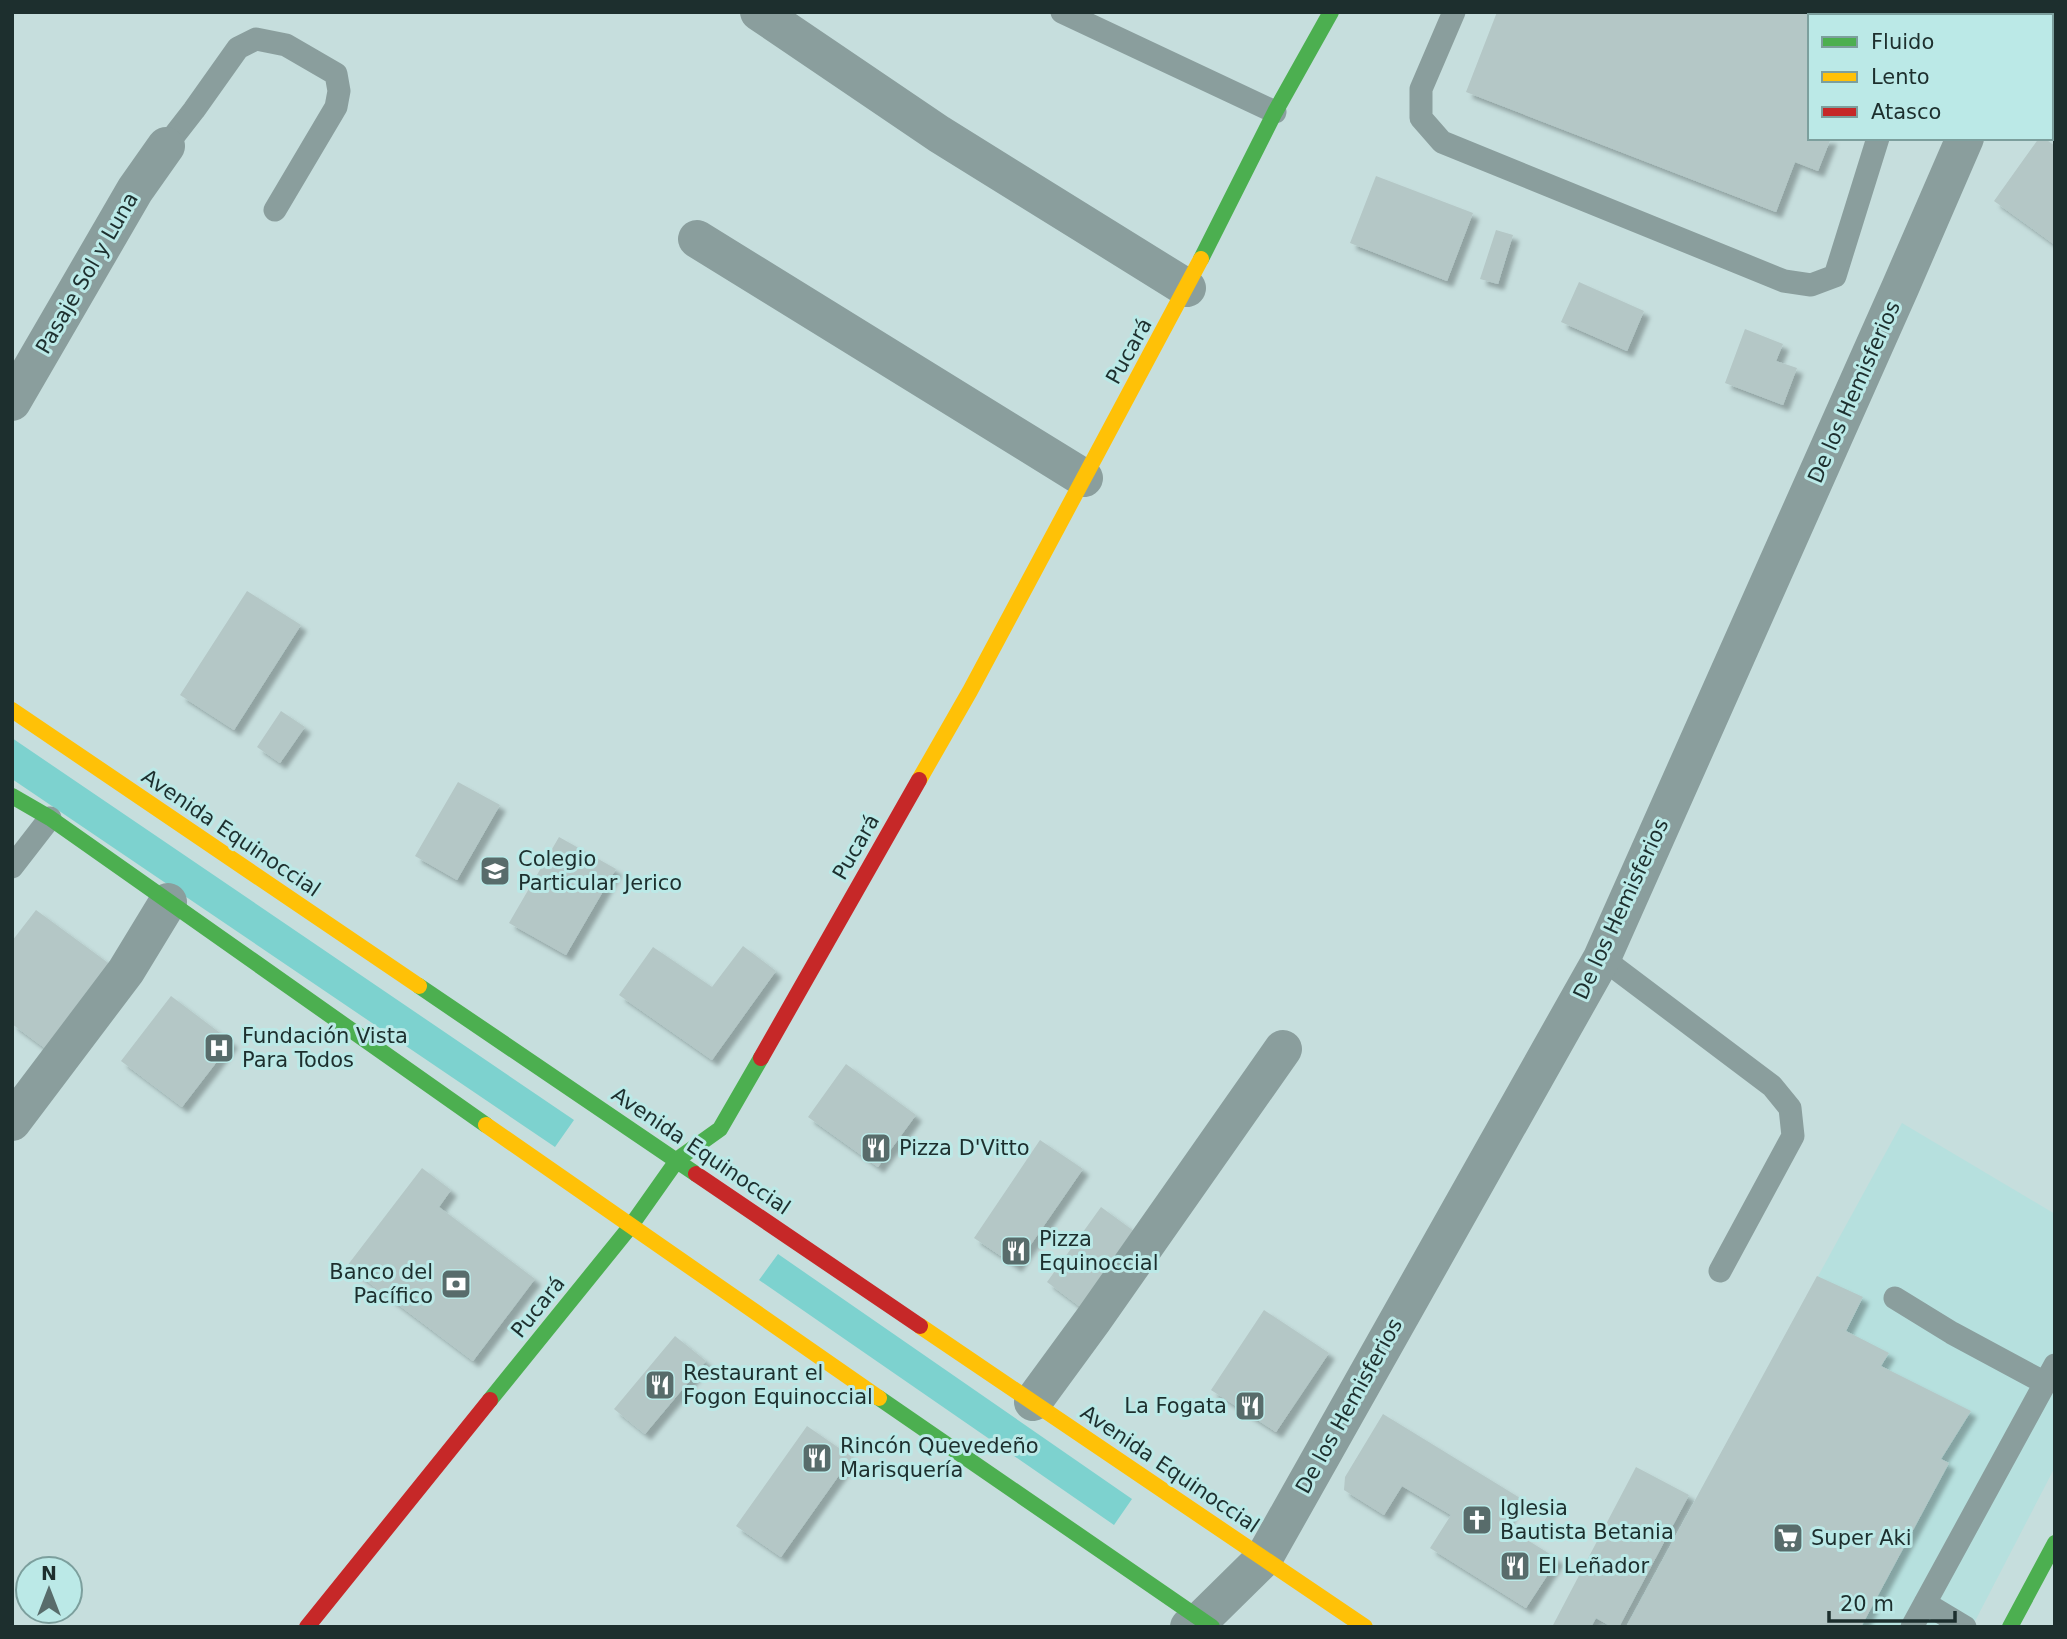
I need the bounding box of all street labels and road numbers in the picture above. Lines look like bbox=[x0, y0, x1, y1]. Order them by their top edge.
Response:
street label: Pasaje Sol y Luna bbox=[31, 188, 143, 358]
street label: De los Hemisferios bbox=[1803, 297, 1905, 487]
street label: Pucará bbox=[1101, 314, 1157, 388]
street label: Avenida Equinoccial bbox=[137, 764, 325, 902]
street label: Pucará bbox=[828, 810, 884, 884]
street label: De los Hemisferios bbox=[1569, 815, 1673, 1003]
street label: Avenida Equinoccial bbox=[607, 1082, 795, 1220]
street label: Pucará bbox=[506, 1272, 570, 1342]
street label: De los Hemisferios bbox=[1291, 1314, 1407, 1498]
street label: Avenida Equinoccial bbox=[1076, 1400, 1264, 1538]

